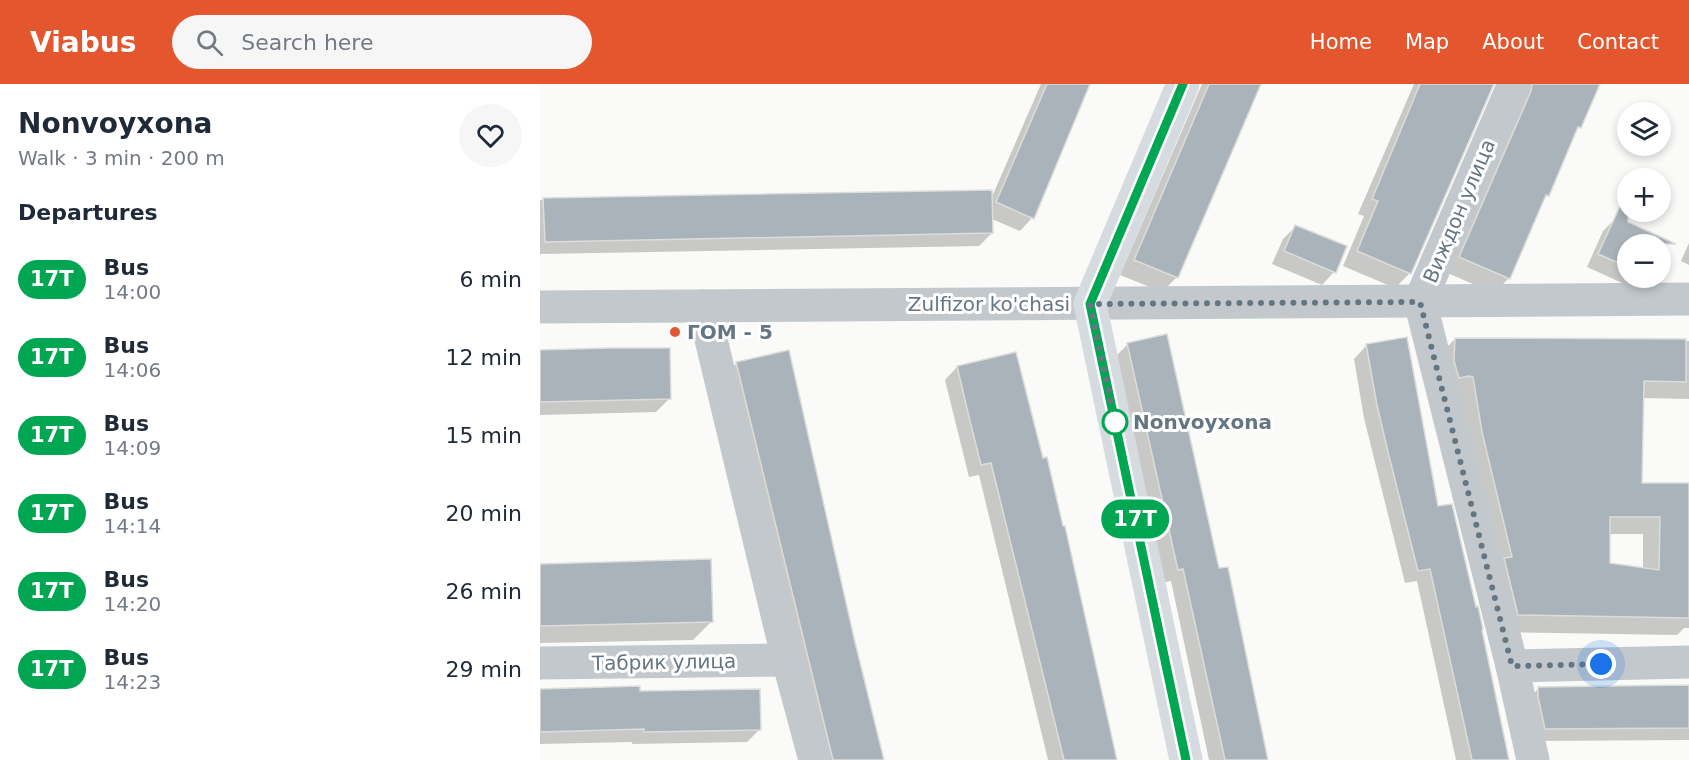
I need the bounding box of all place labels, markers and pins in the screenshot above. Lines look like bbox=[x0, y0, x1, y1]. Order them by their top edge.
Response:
place label: ГОМ - 5 bbox=[687, 320, 773, 344]
marker: ГОМ - 5 bbox=[668, 325, 682, 339]
marker: Nonvoyxona bbox=[1102, 409, 1128, 435]
place label: Nonvoyxona bbox=[1133, 410, 1272, 434]

